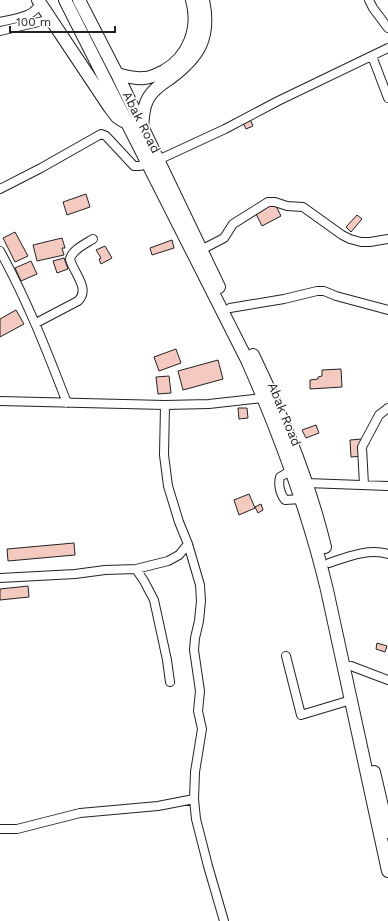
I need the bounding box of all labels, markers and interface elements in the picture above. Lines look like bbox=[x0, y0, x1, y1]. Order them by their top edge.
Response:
scale bar bbox=[10, 8, 115, 34]
text: 100 m bbox=[16, 15, 51, 29]
street label: Abak Road bbox=[120, 89, 164, 156]
street label: Abak Road bbox=[265, 380, 304, 448]

